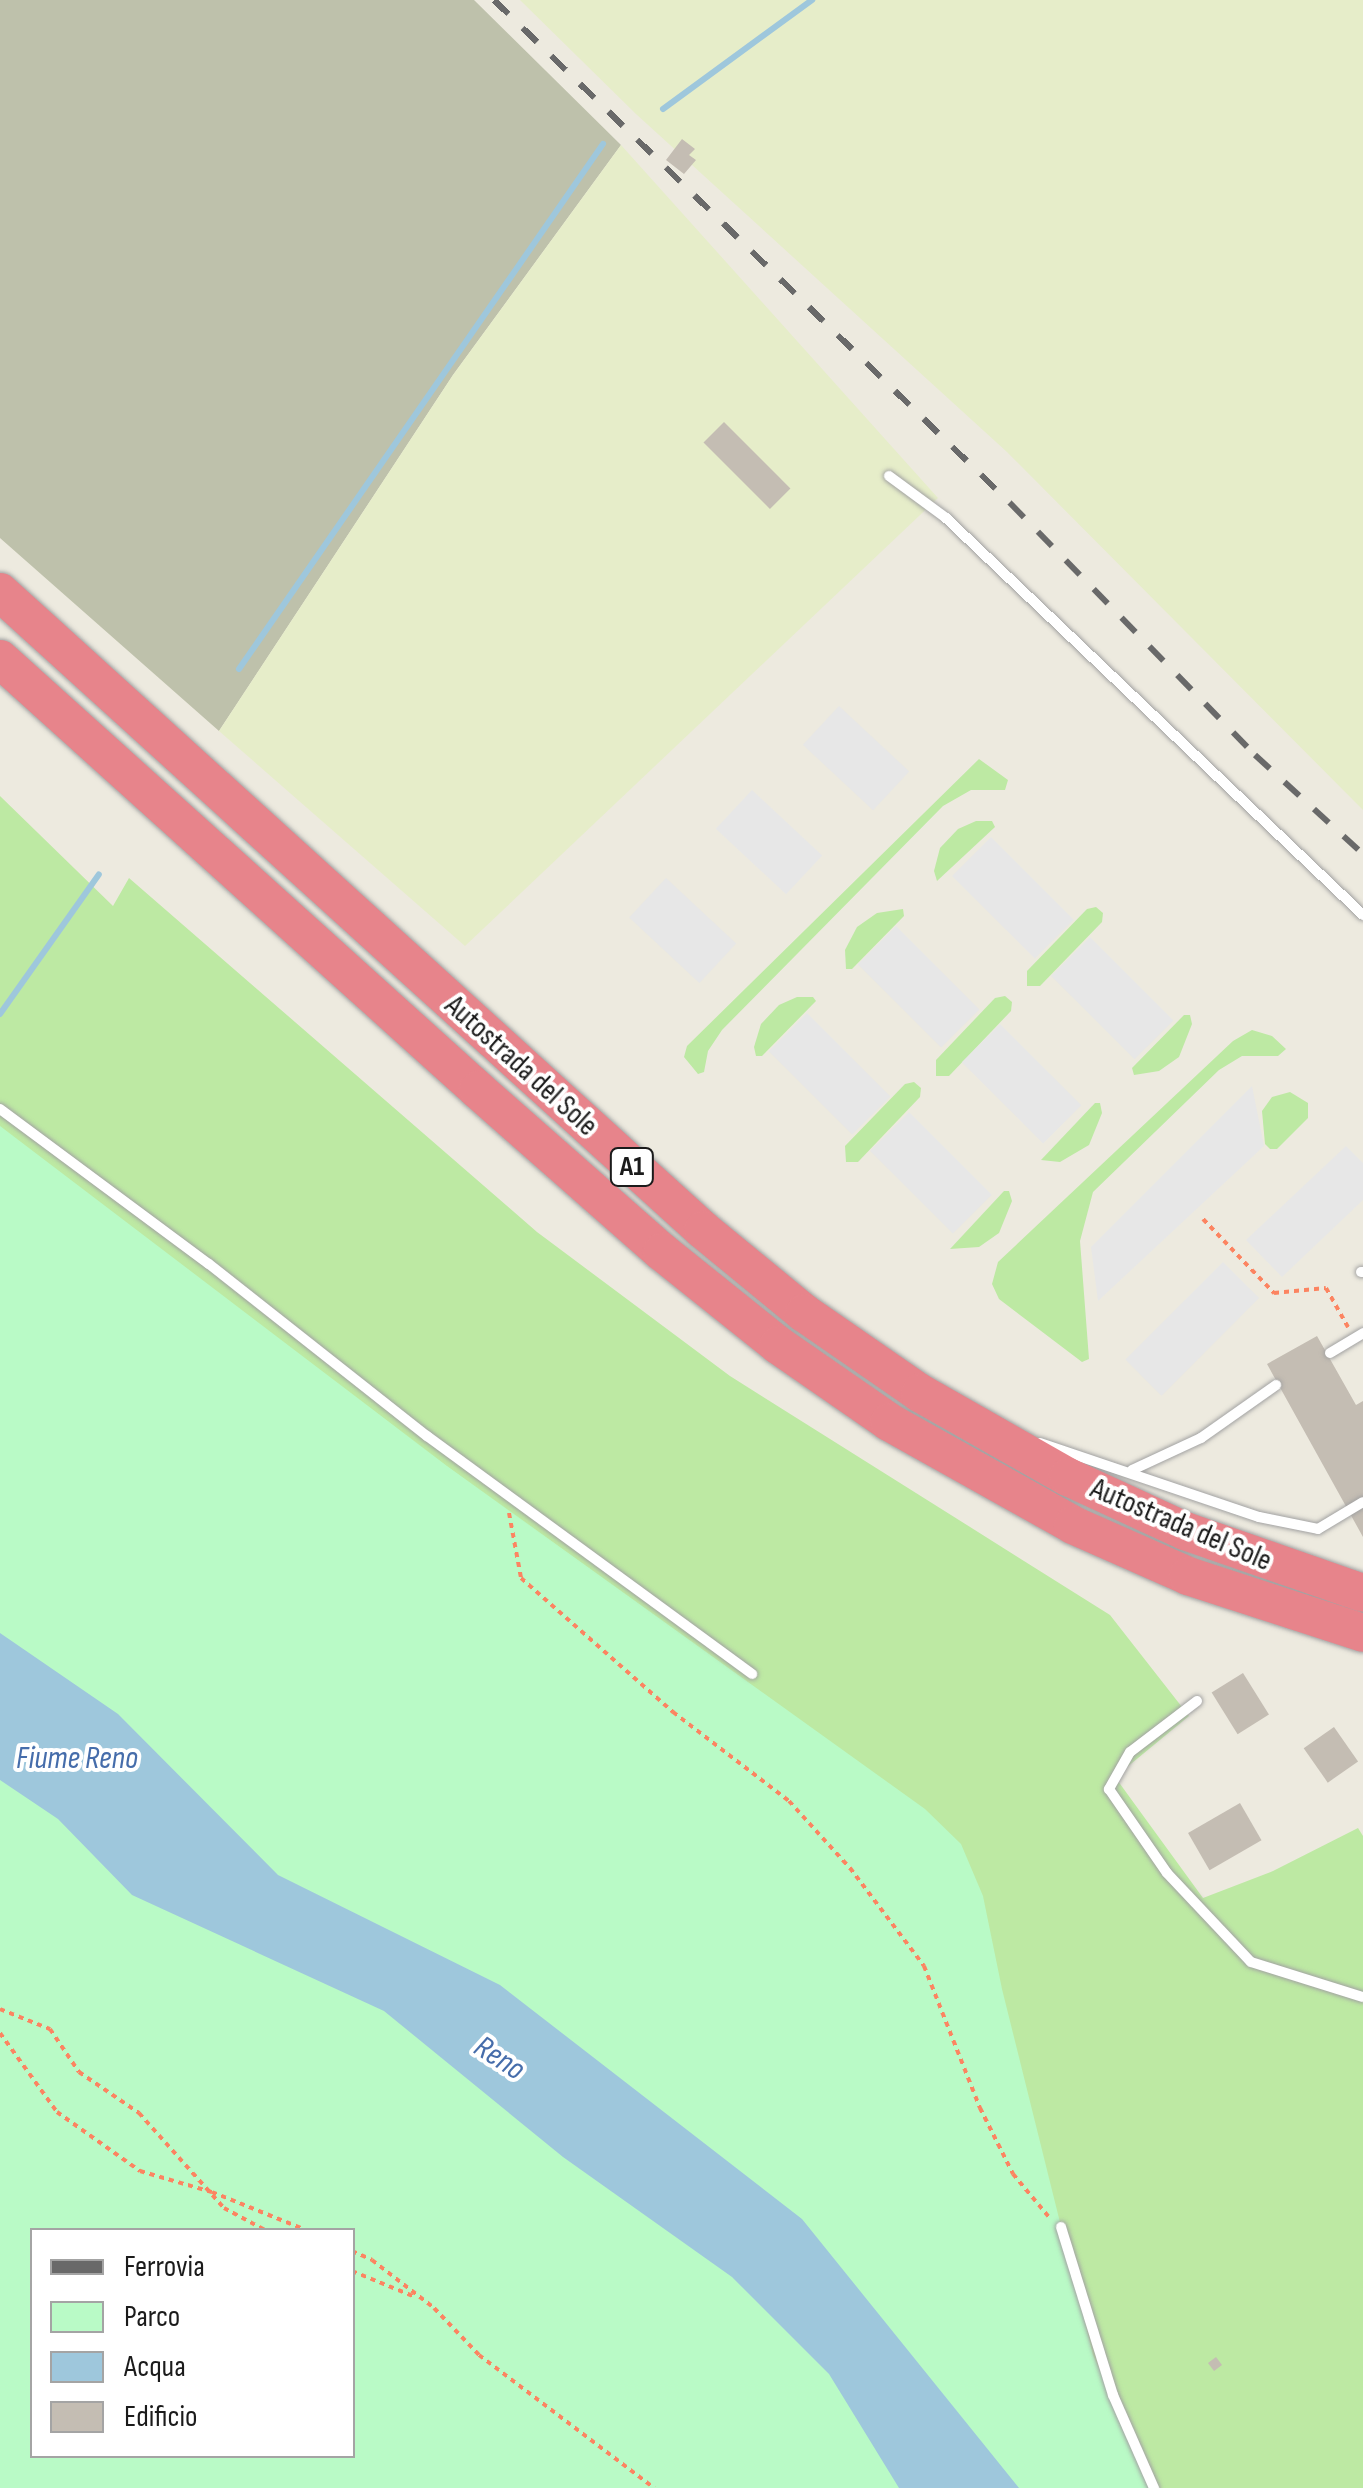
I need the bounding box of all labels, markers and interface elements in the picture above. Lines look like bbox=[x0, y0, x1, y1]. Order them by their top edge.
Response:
street label: Autostrada del Sole bbox=[437, 988, 605, 1144]
road number: A1 bbox=[610, 1144, 654, 1190]
street label: Autostrada del Sole bbox=[1085, 1471, 1277, 1579]
water label: Fiume Reno bbox=[16, 1740, 138, 1778]
water label: Reno bbox=[466, 2028, 532, 2090]
legend bbox=[30, 2228, 355, 2458]
text: Ferrovia bbox=[124, 2249, 205, 2285]
text: Parco bbox=[124, 2299, 180, 2335]
text: Acqua bbox=[124, 2349, 186, 2385]
text: Edificio bbox=[124, 2399, 197, 2435]

